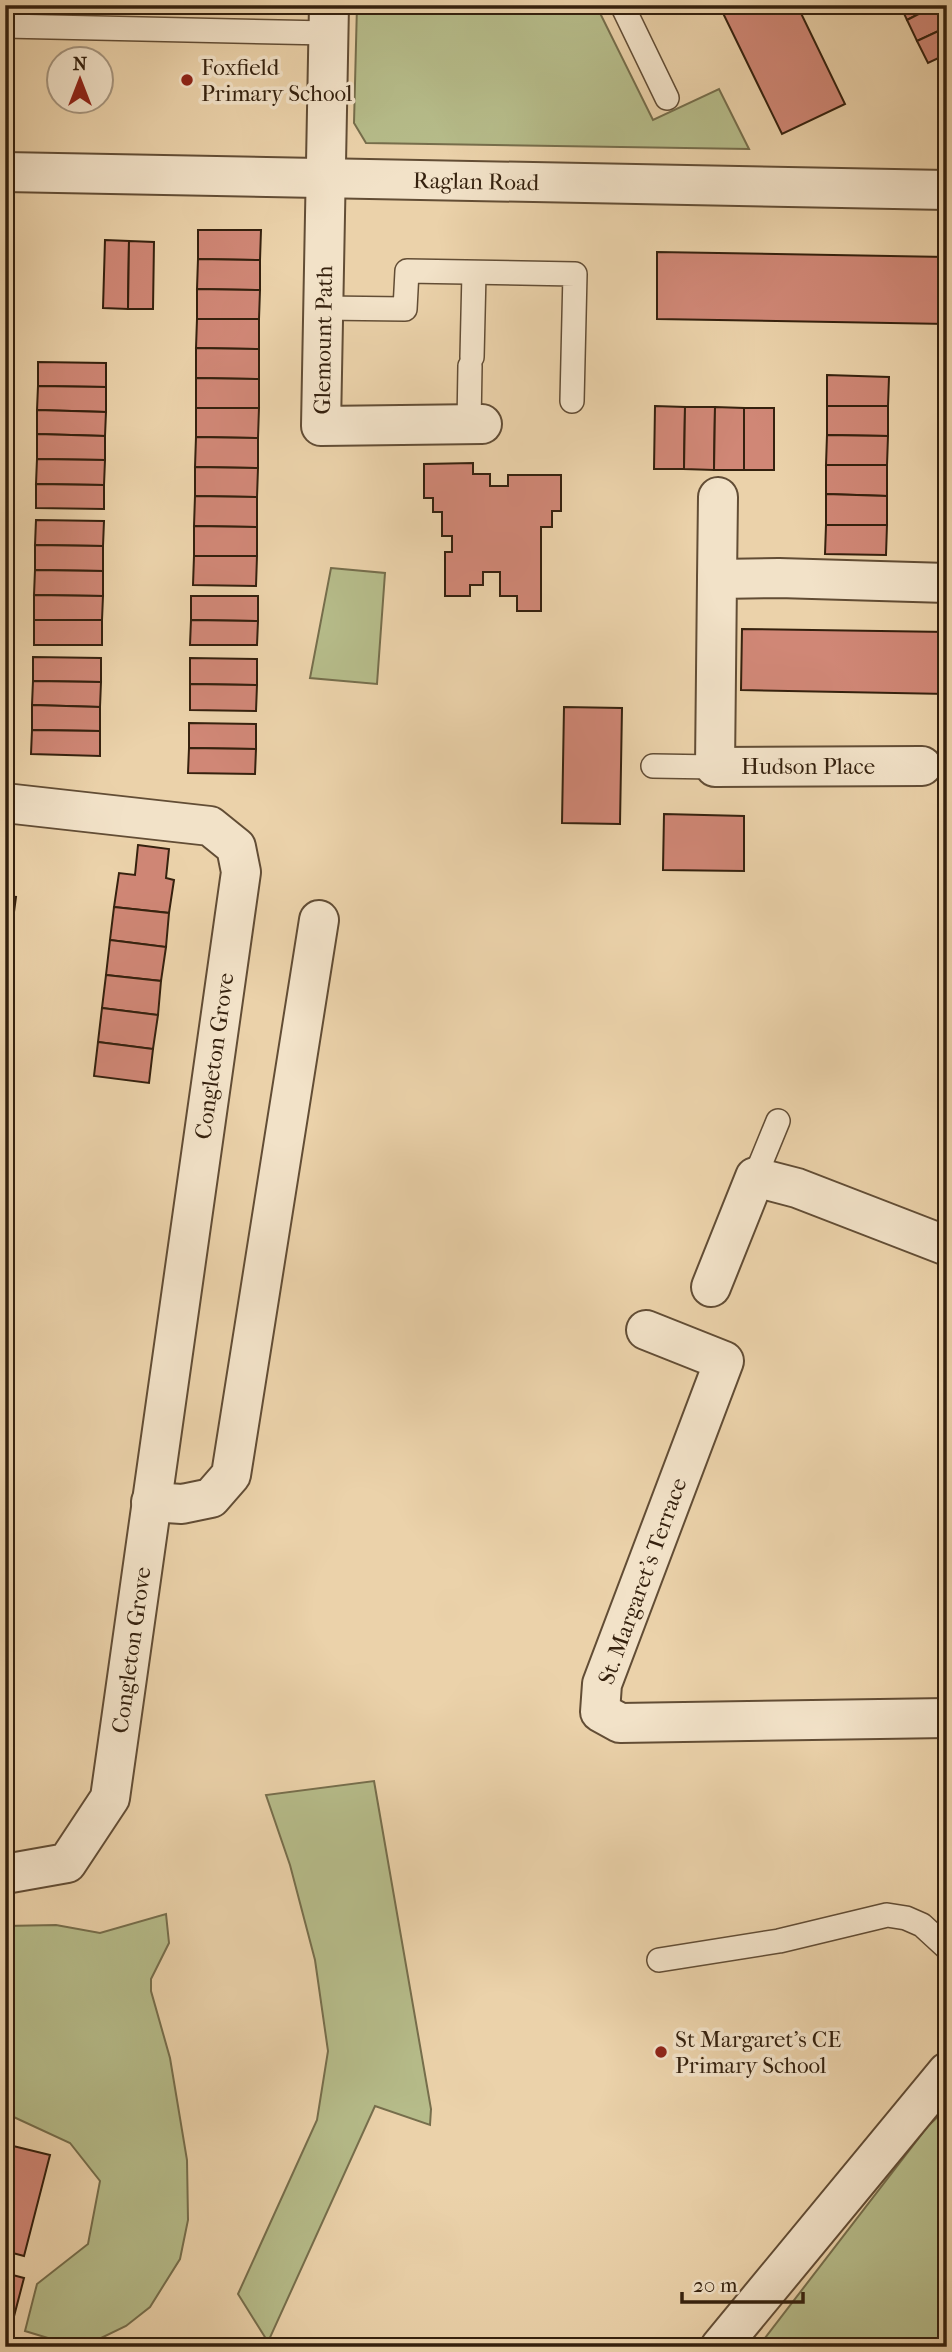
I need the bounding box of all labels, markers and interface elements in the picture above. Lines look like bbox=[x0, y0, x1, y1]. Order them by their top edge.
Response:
north arrow bbox=[46, 46, 116, 116]
text: N bbox=[73, 53, 88, 75]
place label: Foxfield Primary School bbox=[201, 54, 353, 107]
marker: Foxfield Primary School bbox=[179, 72, 195, 88]
street label: Raglan Road bbox=[413, 167, 540, 196]
street label: Glemount Path bbox=[309, 265, 338, 415]
street label: Hudson Place bbox=[741, 753, 875, 780]
street label: Congleton Grove bbox=[189, 971, 240, 1141]
street label: St. Margaret's Terrace bbox=[593, 1474, 692, 1688]
street label: Congleton Grove bbox=[106, 1565, 157, 1735]
place label: St Margaret's CE Primary School bbox=[675, 2026, 841, 2079]
marker: St Margaret's CE Primary School bbox=[653, 2044, 669, 2060]
scale bar bbox=[682, 2261, 803, 2305]
text: 20 m bbox=[693, 2273, 738, 2297]

